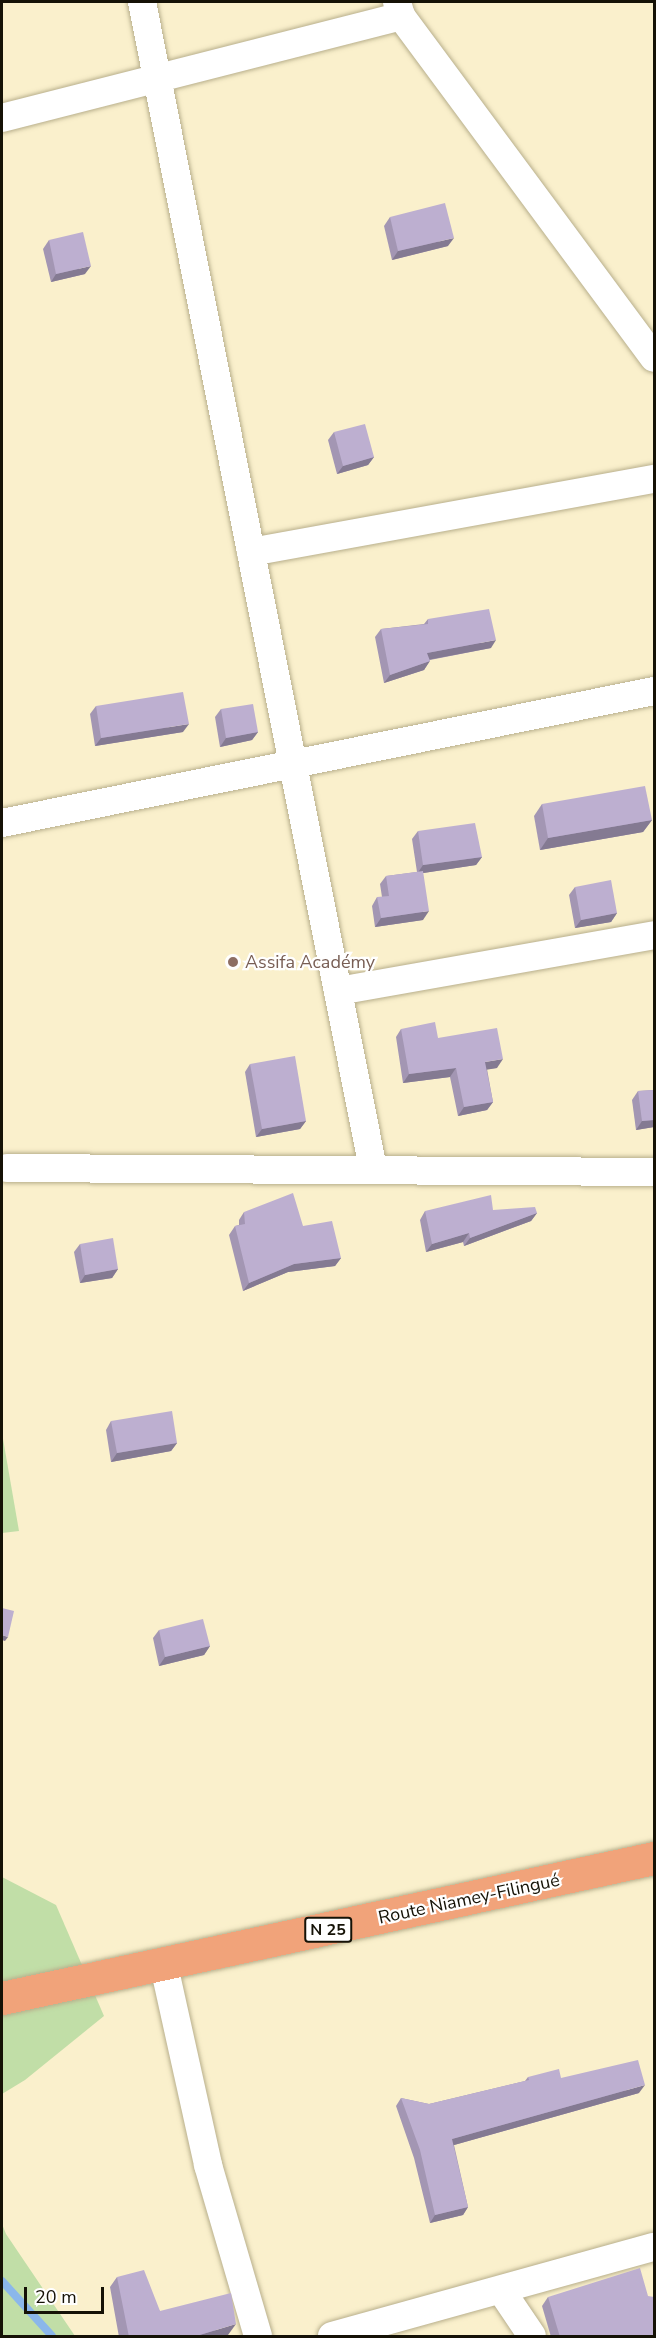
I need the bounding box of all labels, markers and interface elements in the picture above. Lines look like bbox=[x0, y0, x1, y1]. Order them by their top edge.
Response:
place label: Assifa Académy bbox=[245, 951, 375, 973]
marker: Assifa Académy bbox=[226, 955, 240, 969]
street label: Route Niamey-Filingué bbox=[376, 1869, 562, 1929]
road number: N 25 bbox=[304, 1917, 352, 1943]
scale bar bbox=[27, 2275, 106, 2313]
text: 20 m bbox=[35, 2285, 77, 2309]

